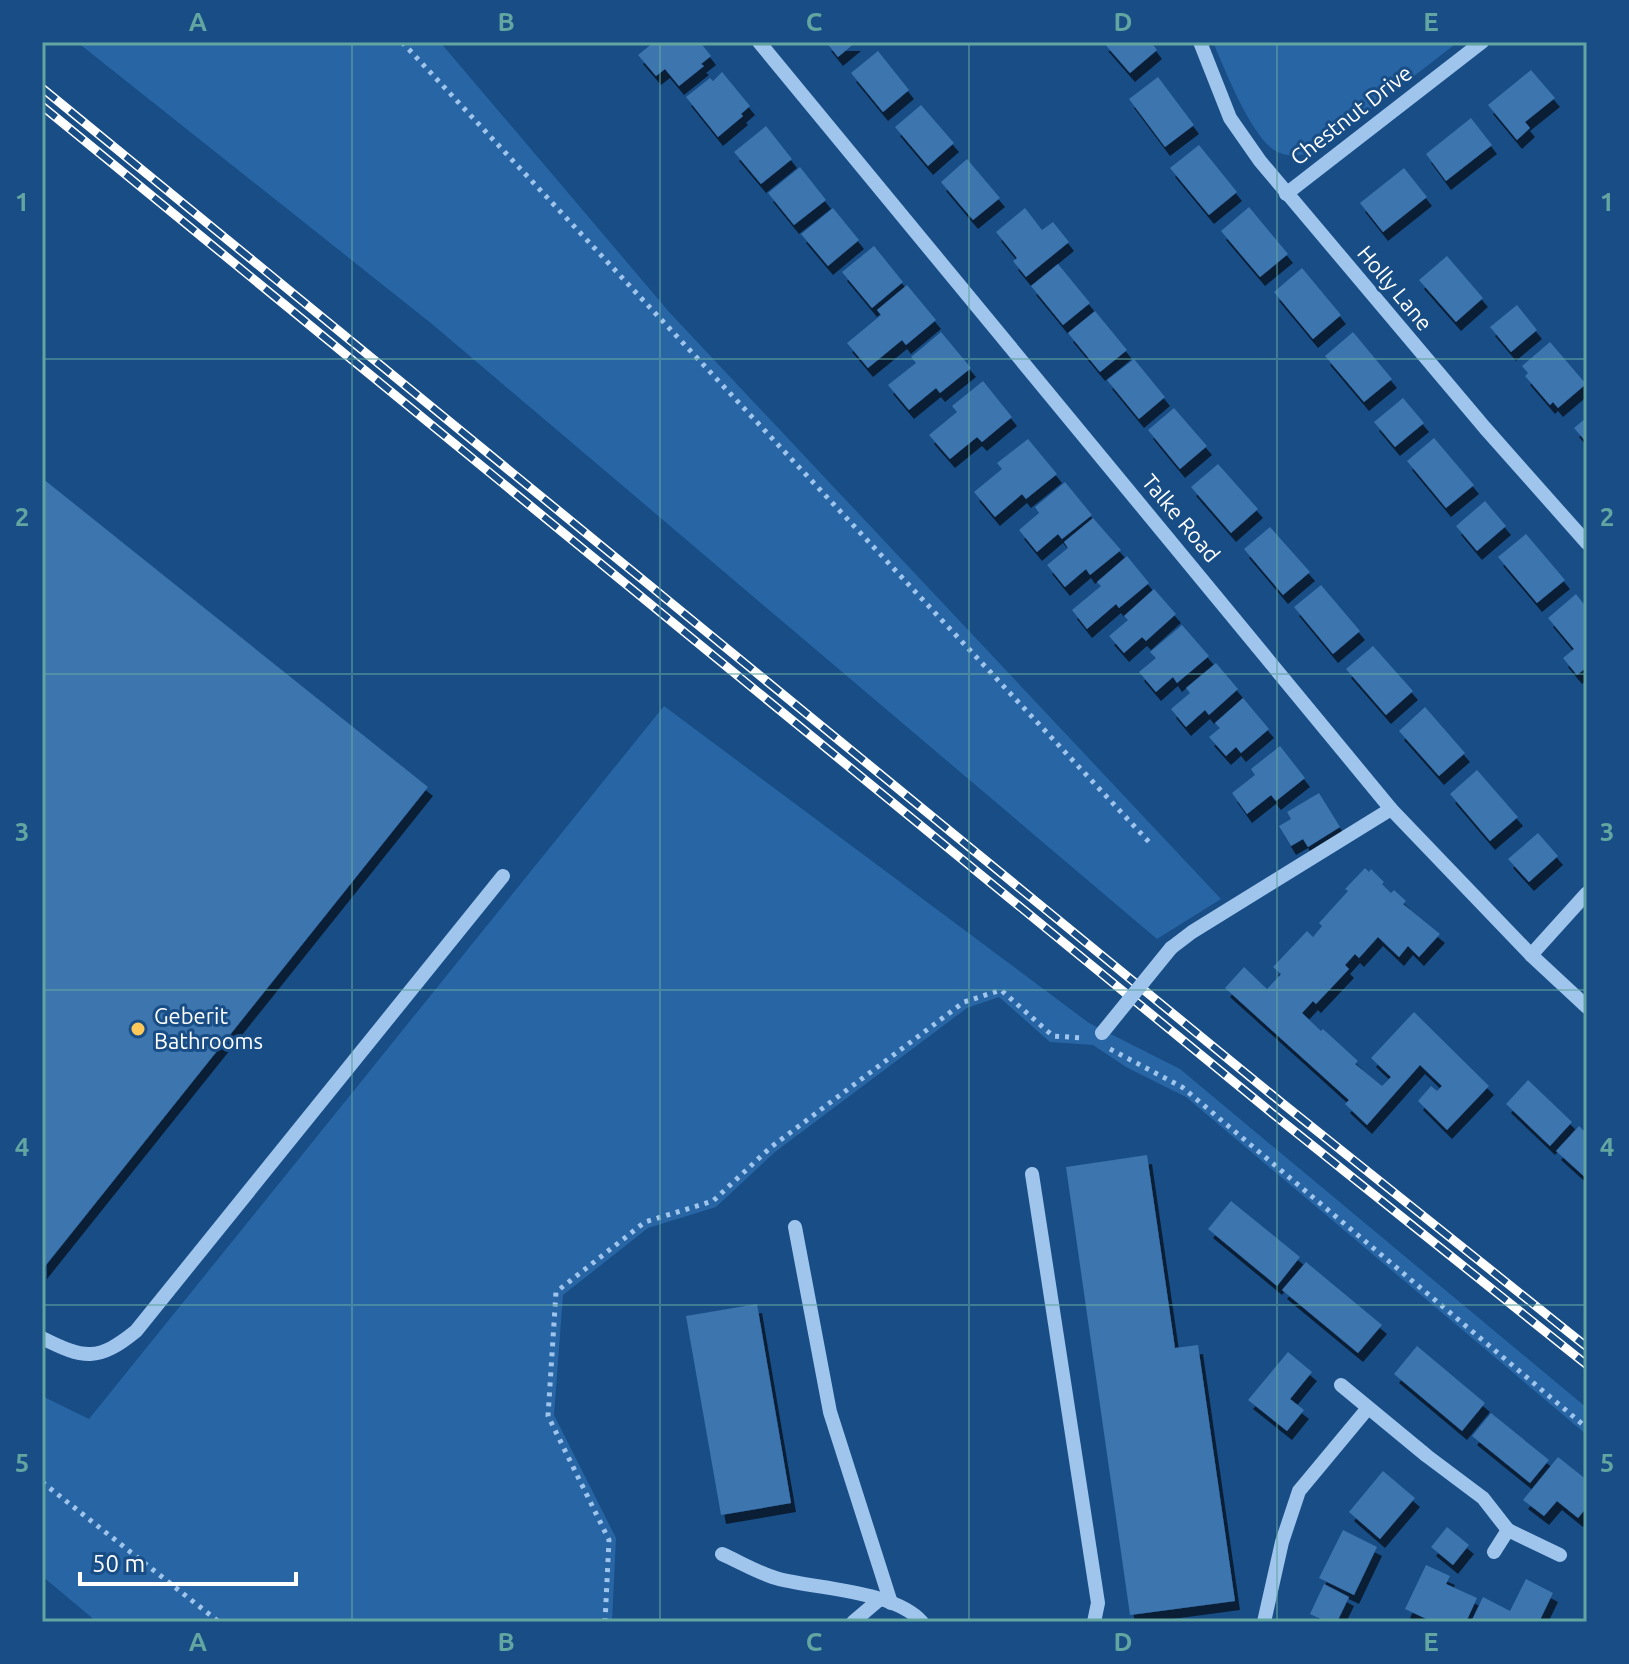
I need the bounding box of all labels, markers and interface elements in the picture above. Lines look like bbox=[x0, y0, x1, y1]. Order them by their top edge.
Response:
text: A bbox=[189, 7, 208, 36]
text: B bbox=[497, 7, 515, 36]
text: C bbox=[806, 7, 823, 36]
text: D bbox=[1114, 7, 1132, 36]
text: E bbox=[1423, 7, 1439, 36]
street label: Chestnut Drive bbox=[1285, 59, 1416, 170]
text: 1 bbox=[15, 187, 29, 216]
text: 1 bbox=[1600, 187, 1614, 216]
street label: Holly Lane bbox=[1353, 240, 1438, 335]
street label: Talke Road bbox=[1137, 469, 1225, 567]
text: 2 bbox=[15, 502, 29, 531]
text: 2 bbox=[1600, 502, 1614, 531]
text: 3 bbox=[15, 817, 29, 846]
text: 3 bbox=[1600, 817, 1614, 846]
place label: Geberit Bathrooms bbox=[154, 1003, 263, 1053]
marker: Geberit Bathrooms bbox=[129, 1020, 147, 1038]
text: 4 bbox=[15, 1132, 29, 1161]
text: 4 bbox=[1600, 1132, 1614, 1161]
text: 5 bbox=[15, 1448, 29, 1477]
text: 5 bbox=[1600, 1448, 1614, 1477]
scale bar bbox=[80, 1536, 296, 1586]
text: 50 m bbox=[92, 1550, 145, 1577]
text: A bbox=[189, 1627, 208, 1656]
text: B bbox=[497, 1627, 515, 1656]
text: C bbox=[806, 1627, 823, 1656]
text: D bbox=[1114, 1627, 1132, 1656]
text: E bbox=[1423, 1627, 1439, 1656]

